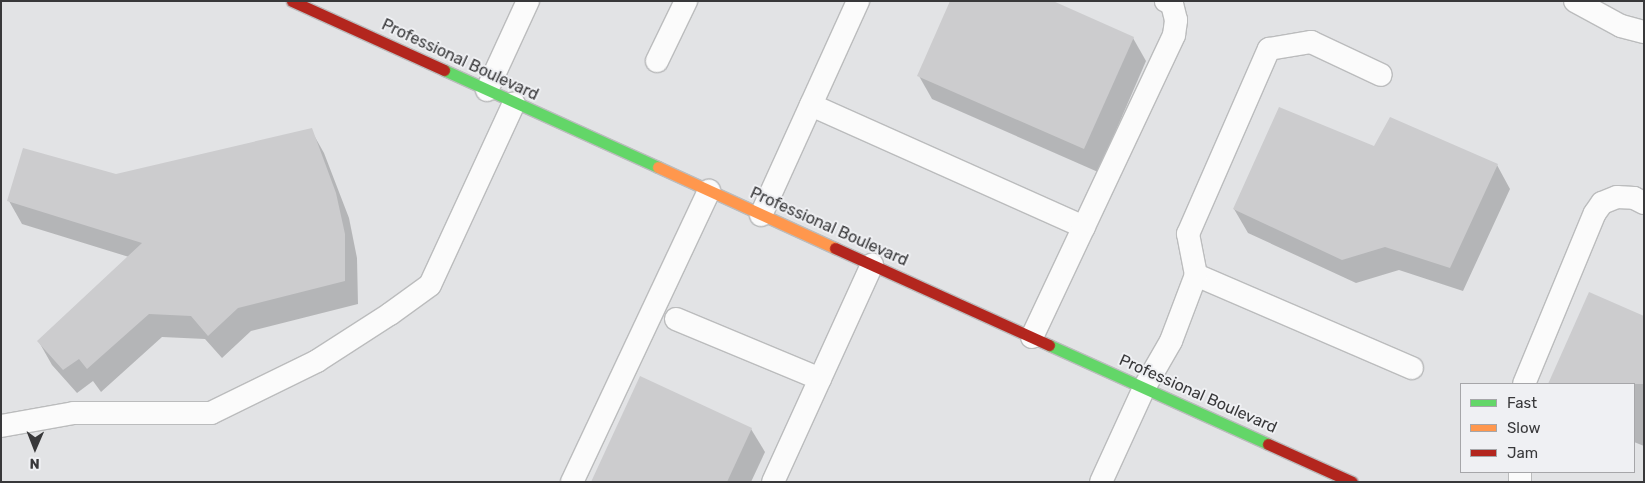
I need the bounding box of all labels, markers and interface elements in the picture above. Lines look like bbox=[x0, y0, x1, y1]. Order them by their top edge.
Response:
street label: Professional Boulevard bbox=[379, 15, 541, 105]
street label: Professional Boulevard bbox=[747, 183, 911, 271]
street label: Professional Boulevard bbox=[1116, 350, 1280, 438]
legend bbox=[1460, 383, 1635, 473]
text: Fast bbox=[1507, 394, 1537, 412]
text: Slow bbox=[1507, 419, 1540, 437]
north arrow bbox=[10, 423, 60, 473]
text: Jam bbox=[1507, 444, 1538, 462]
text: N bbox=[30, 455, 40, 472]

